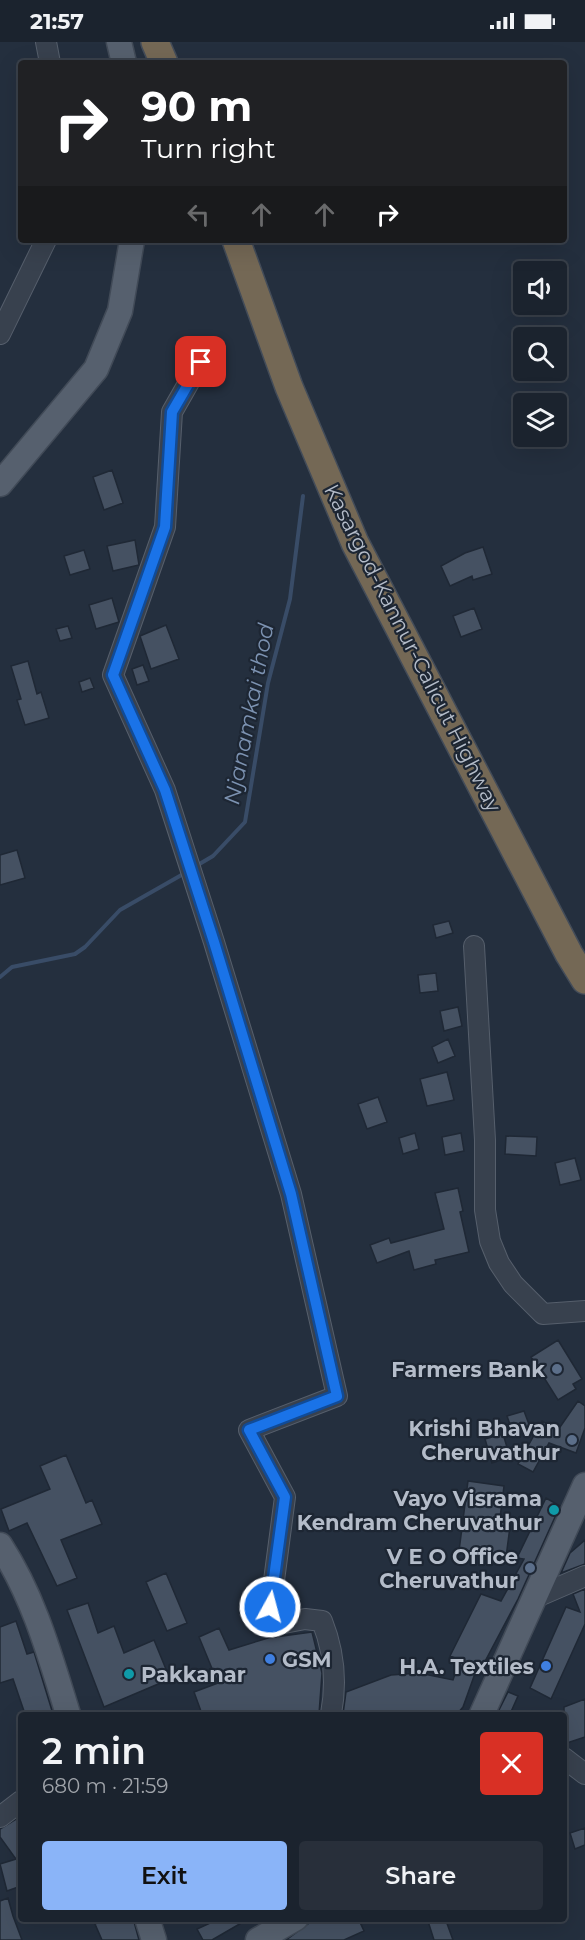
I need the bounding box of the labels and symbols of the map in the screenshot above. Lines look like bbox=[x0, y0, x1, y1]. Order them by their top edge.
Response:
pin bbox=[175, 336, 226, 387]
street label: Kasargod-Kannur-Calicut Highway bbox=[319, 480, 507, 817]
water label: Njanamkai thod bbox=[218, 621, 280, 807]
place label: Farmers Bank bbox=[391, 1357, 545, 1382]
marker: Farmers Bank bbox=[550, 1362, 564, 1376]
place label: Krishi Bhavan Cheruvathur bbox=[409, 1416, 560, 1465]
marker: Krishi Bhavan Cheruvathur bbox=[565, 1433, 579, 1447]
place label: Vayo Visrama Kendram Cheruvathur bbox=[297, 1486, 542, 1535]
marker: Vayo Visrama Kendram Cheruvathur bbox=[547, 1503, 561, 1517]
place label: V E O Office Cheruvathur bbox=[379, 1544, 518, 1593]
marker: V E O Office Cheruvathur bbox=[523, 1561, 537, 1575]
position arrow bbox=[238, 1575, 302, 1639]
place label: GSM bbox=[282, 1647, 332, 1672]
marker: GSM bbox=[263, 1652, 277, 1666]
place label: H.A. Textiles bbox=[399, 1654, 534, 1679]
marker: H.A. Textiles bbox=[539, 1659, 553, 1673]
place label: Pakkanar bbox=[141, 1662, 246, 1687]
marker: Pakkanar bbox=[122, 1667, 136, 1681]

